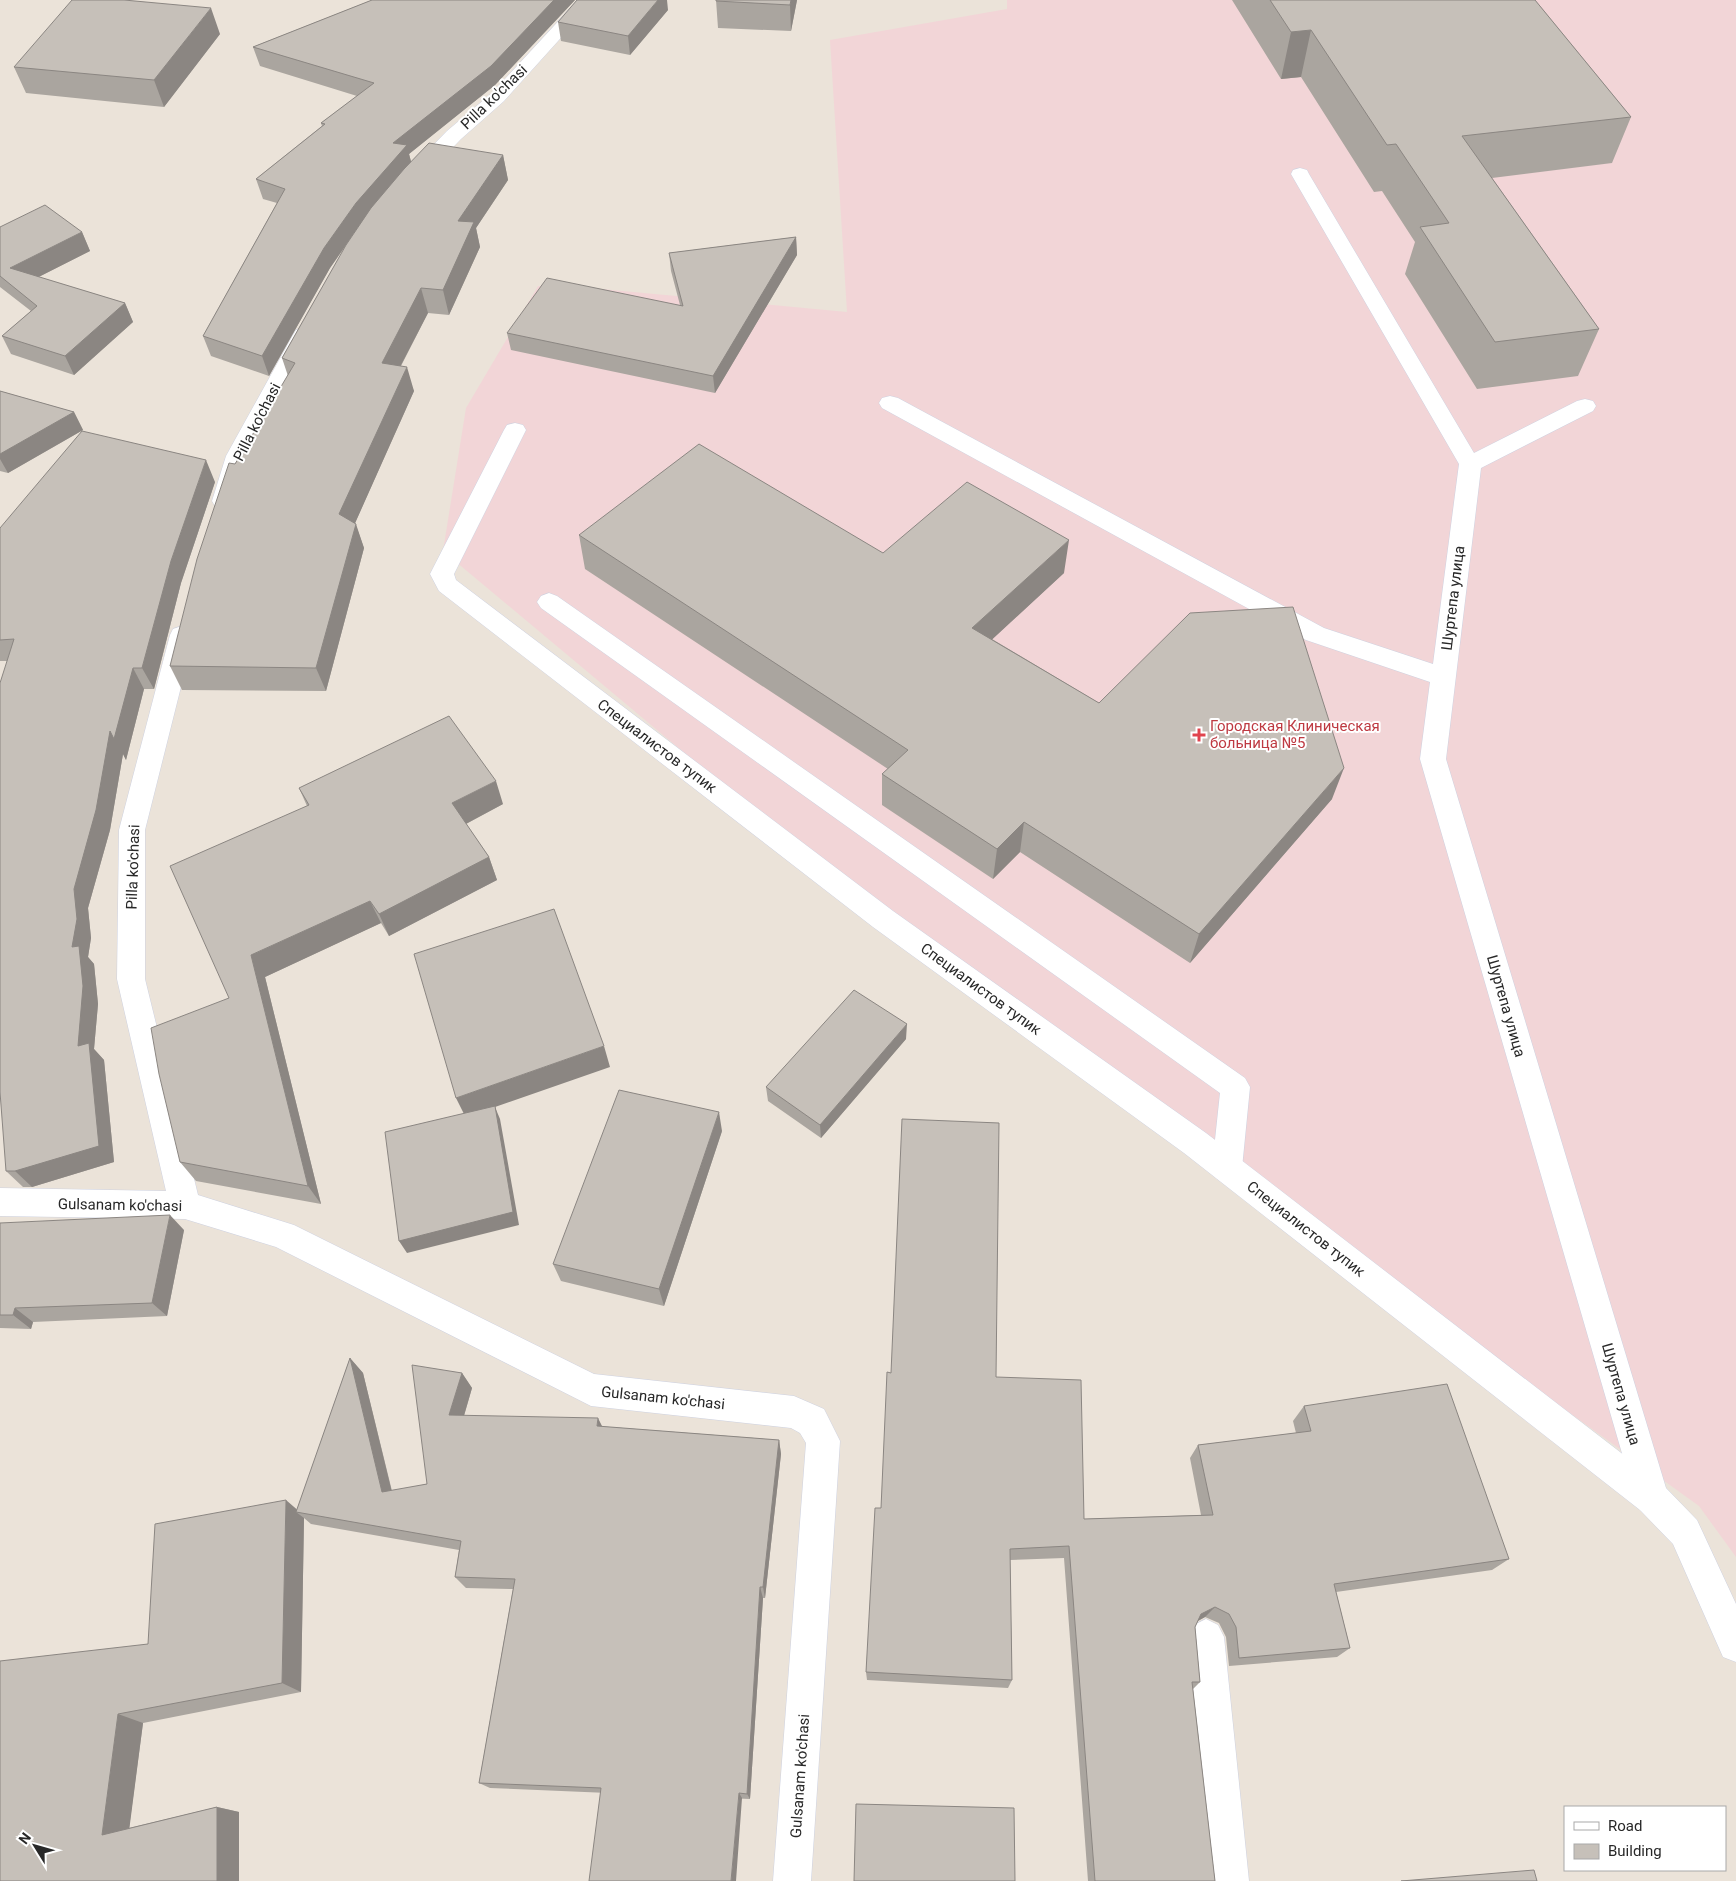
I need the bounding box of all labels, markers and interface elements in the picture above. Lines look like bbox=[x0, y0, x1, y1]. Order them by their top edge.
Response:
street label: Pilla ko'chasi bbox=[457, 61, 531, 133]
street label: Pilla ko'chasi bbox=[230, 380, 284, 464]
street label: Шуртепа улица bbox=[1438, 545, 1468, 651]
street label: Специалистов тупик bbox=[594, 695, 720, 797]
place label: Городская Клиническая больница №5 bbox=[1210, 717, 1380, 752]
marker: Городская Клиническая больница №5 bbox=[1192, 728, 1206, 742]
street label: Pilla ko'chasi bbox=[123, 824, 143, 910]
street label: Специалистов тупик bbox=[917, 939, 1045, 1039]
street label: Шуртепа улица bbox=[1483, 953, 1529, 1059]
street label: Специалистов тупик bbox=[1243, 1177, 1369, 1281]
street label: Gulsanam ko'chasi bbox=[58, 1195, 182, 1215]
street label: Шуртепа улица bbox=[1598, 1341, 1644, 1447]
street label: Gulsanam ko'chasi bbox=[600, 1383, 726, 1413]
street label: Gulsanam ko'chasi bbox=[787, 1713, 813, 1839]
legend bbox=[1564, 1806, 1726, 1871]
text: Road bbox=[1608, 1817, 1642, 1835]
north arrow bbox=[10, 1821, 60, 1871]
text: N bbox=[15, 1829, 34, 1847]
text: Building bbox=[1608, 1842, 1662, 1860]

